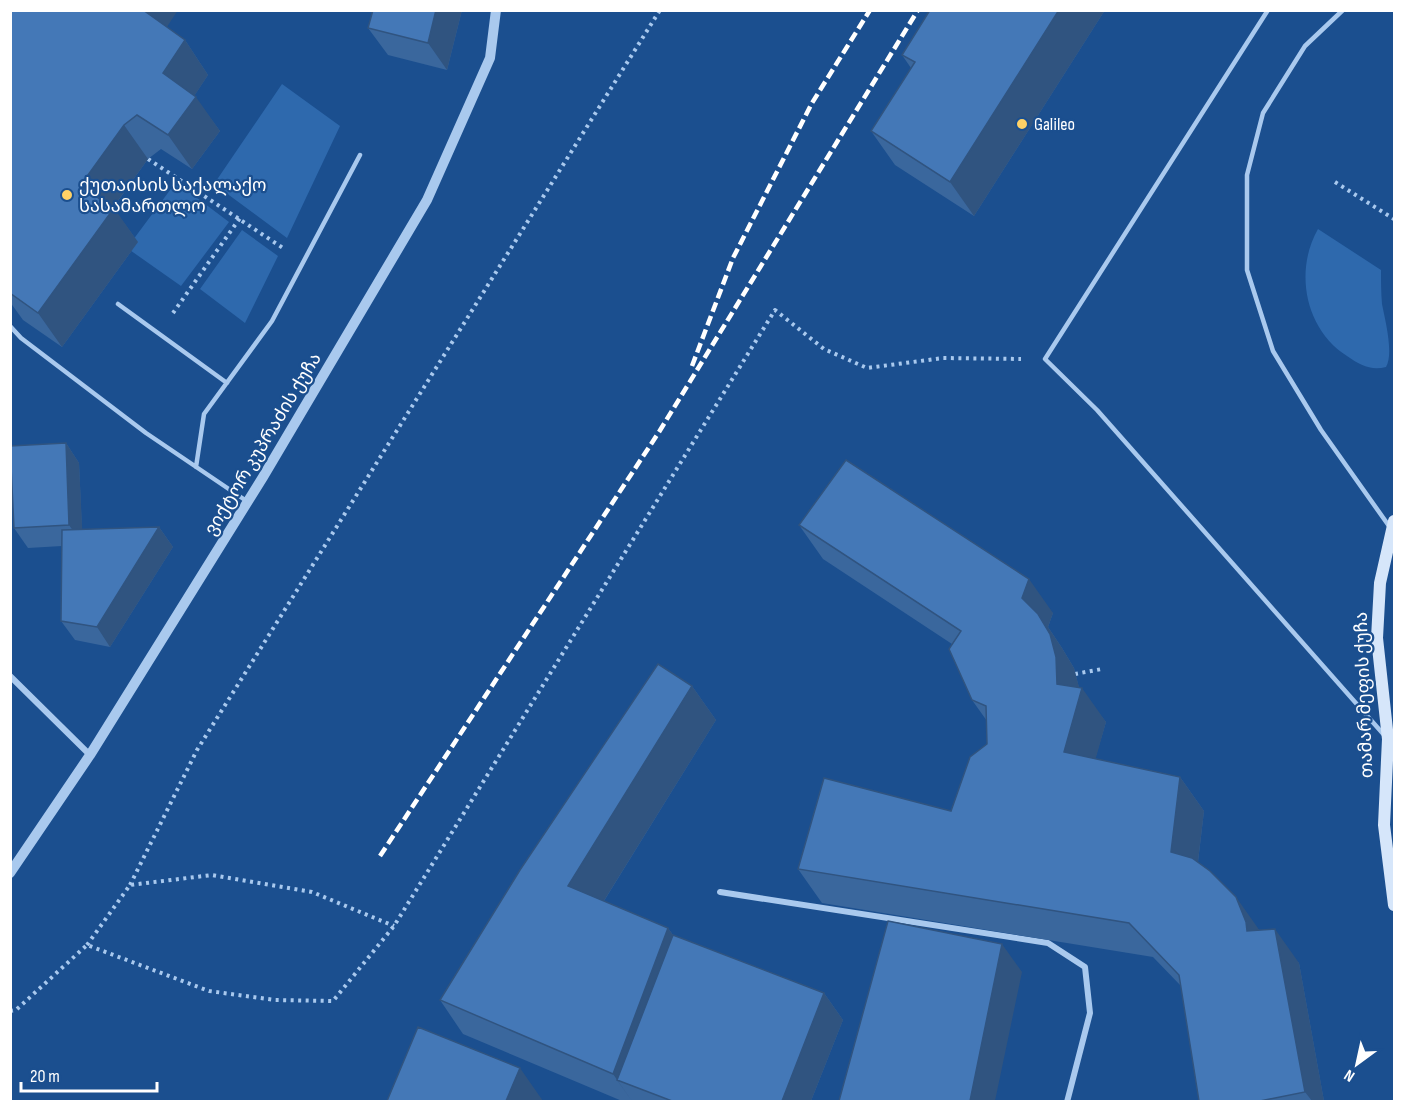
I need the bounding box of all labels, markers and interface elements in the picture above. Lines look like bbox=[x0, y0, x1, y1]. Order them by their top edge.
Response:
place label: Galileo bbox=[1034, 114, 1075, 135]
marker: Galileo bbox=[1015, 117, 1029, 131]
place label: ქუთაისის საქალაქო სასამართლო bbox=[79, 175, 267, 217]
marker: ქუთაისის საქალაქო სასამართლო bbox=[60, 188, 74, 202]
street label: ვიქტორ კუპრაძის ქუჩა bbox=[200, 349, 326, 539]
street label: თამარ მეფის ქუჩა bbox=[1351, 611, 1377, 779]
north arrow bbox=[1327, 1034, 1387, 1094]
scale bar bbox=[21, 1055, 158, 1093]
text: N bbox=[1341, 1065, 1358, 1086]
text: 20 m bbox=[30, 1066, 60, 1087]

